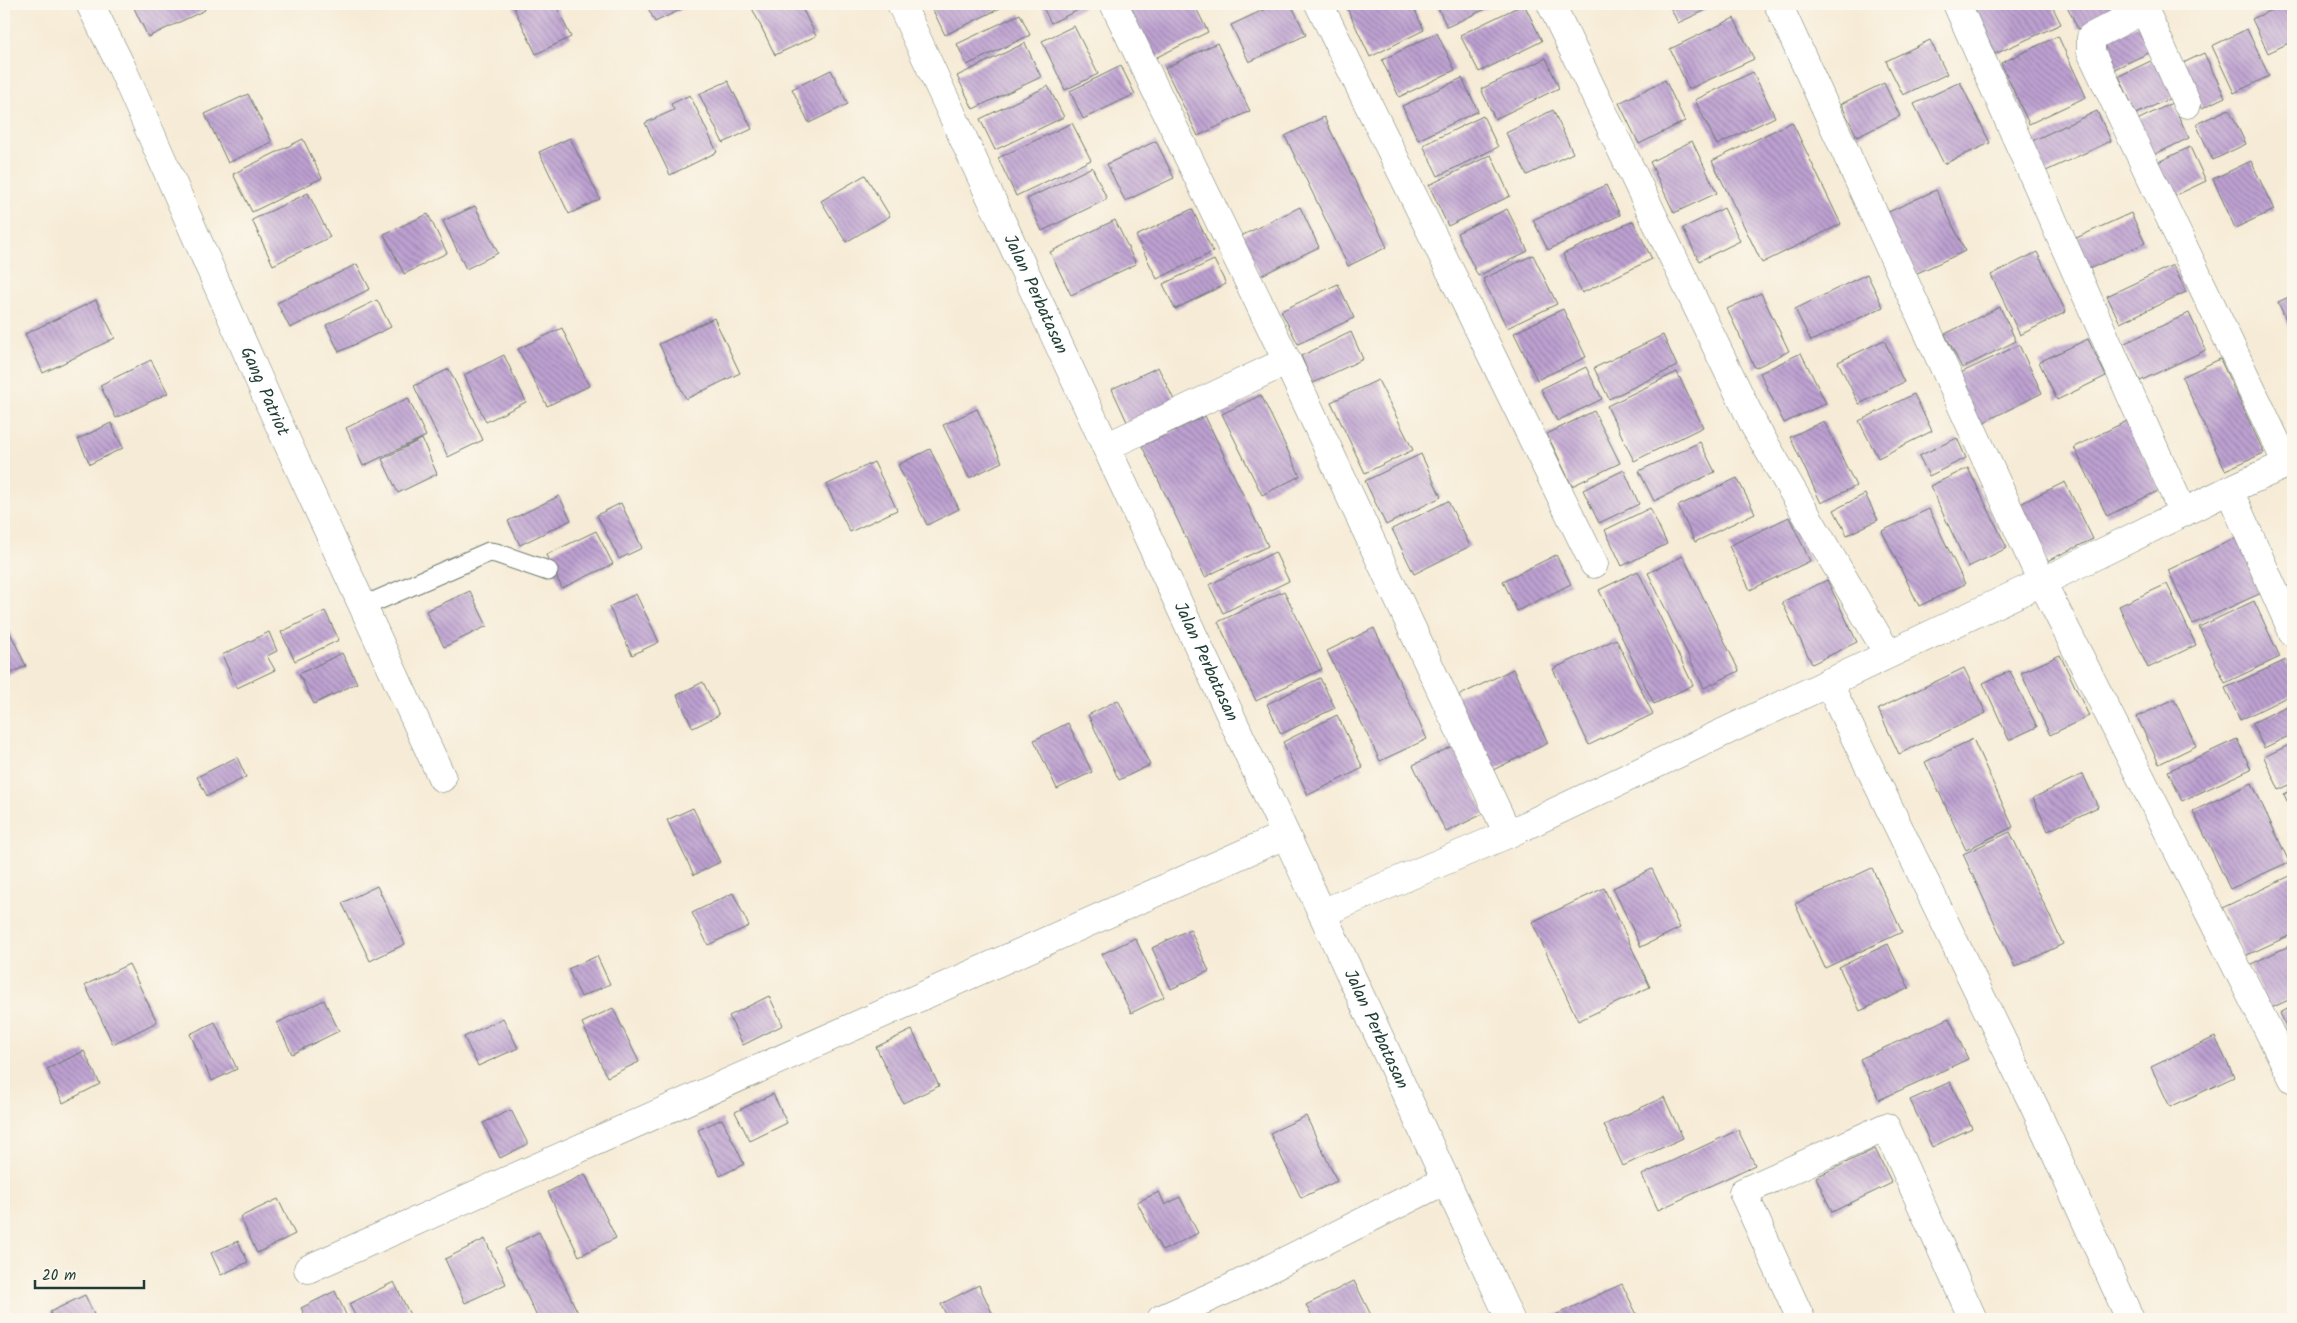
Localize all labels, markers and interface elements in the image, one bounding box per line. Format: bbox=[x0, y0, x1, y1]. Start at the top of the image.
street label: Jalan Perbatasan bbox=[995, 230, 1076, 359]
street label: Gang Patriot bbox=[232, 342, 298, 442]
street label: Jalan Perbatasan bbox=[1165, 597, 1246, 727]
street label: Jalan Perbatasan bbox=[1335, 965, 1416, 1094]
scale bar bbox=[35, 1258, 144, 1290]
text: 20 m bbox=[42, 1264, 76, 1288]

